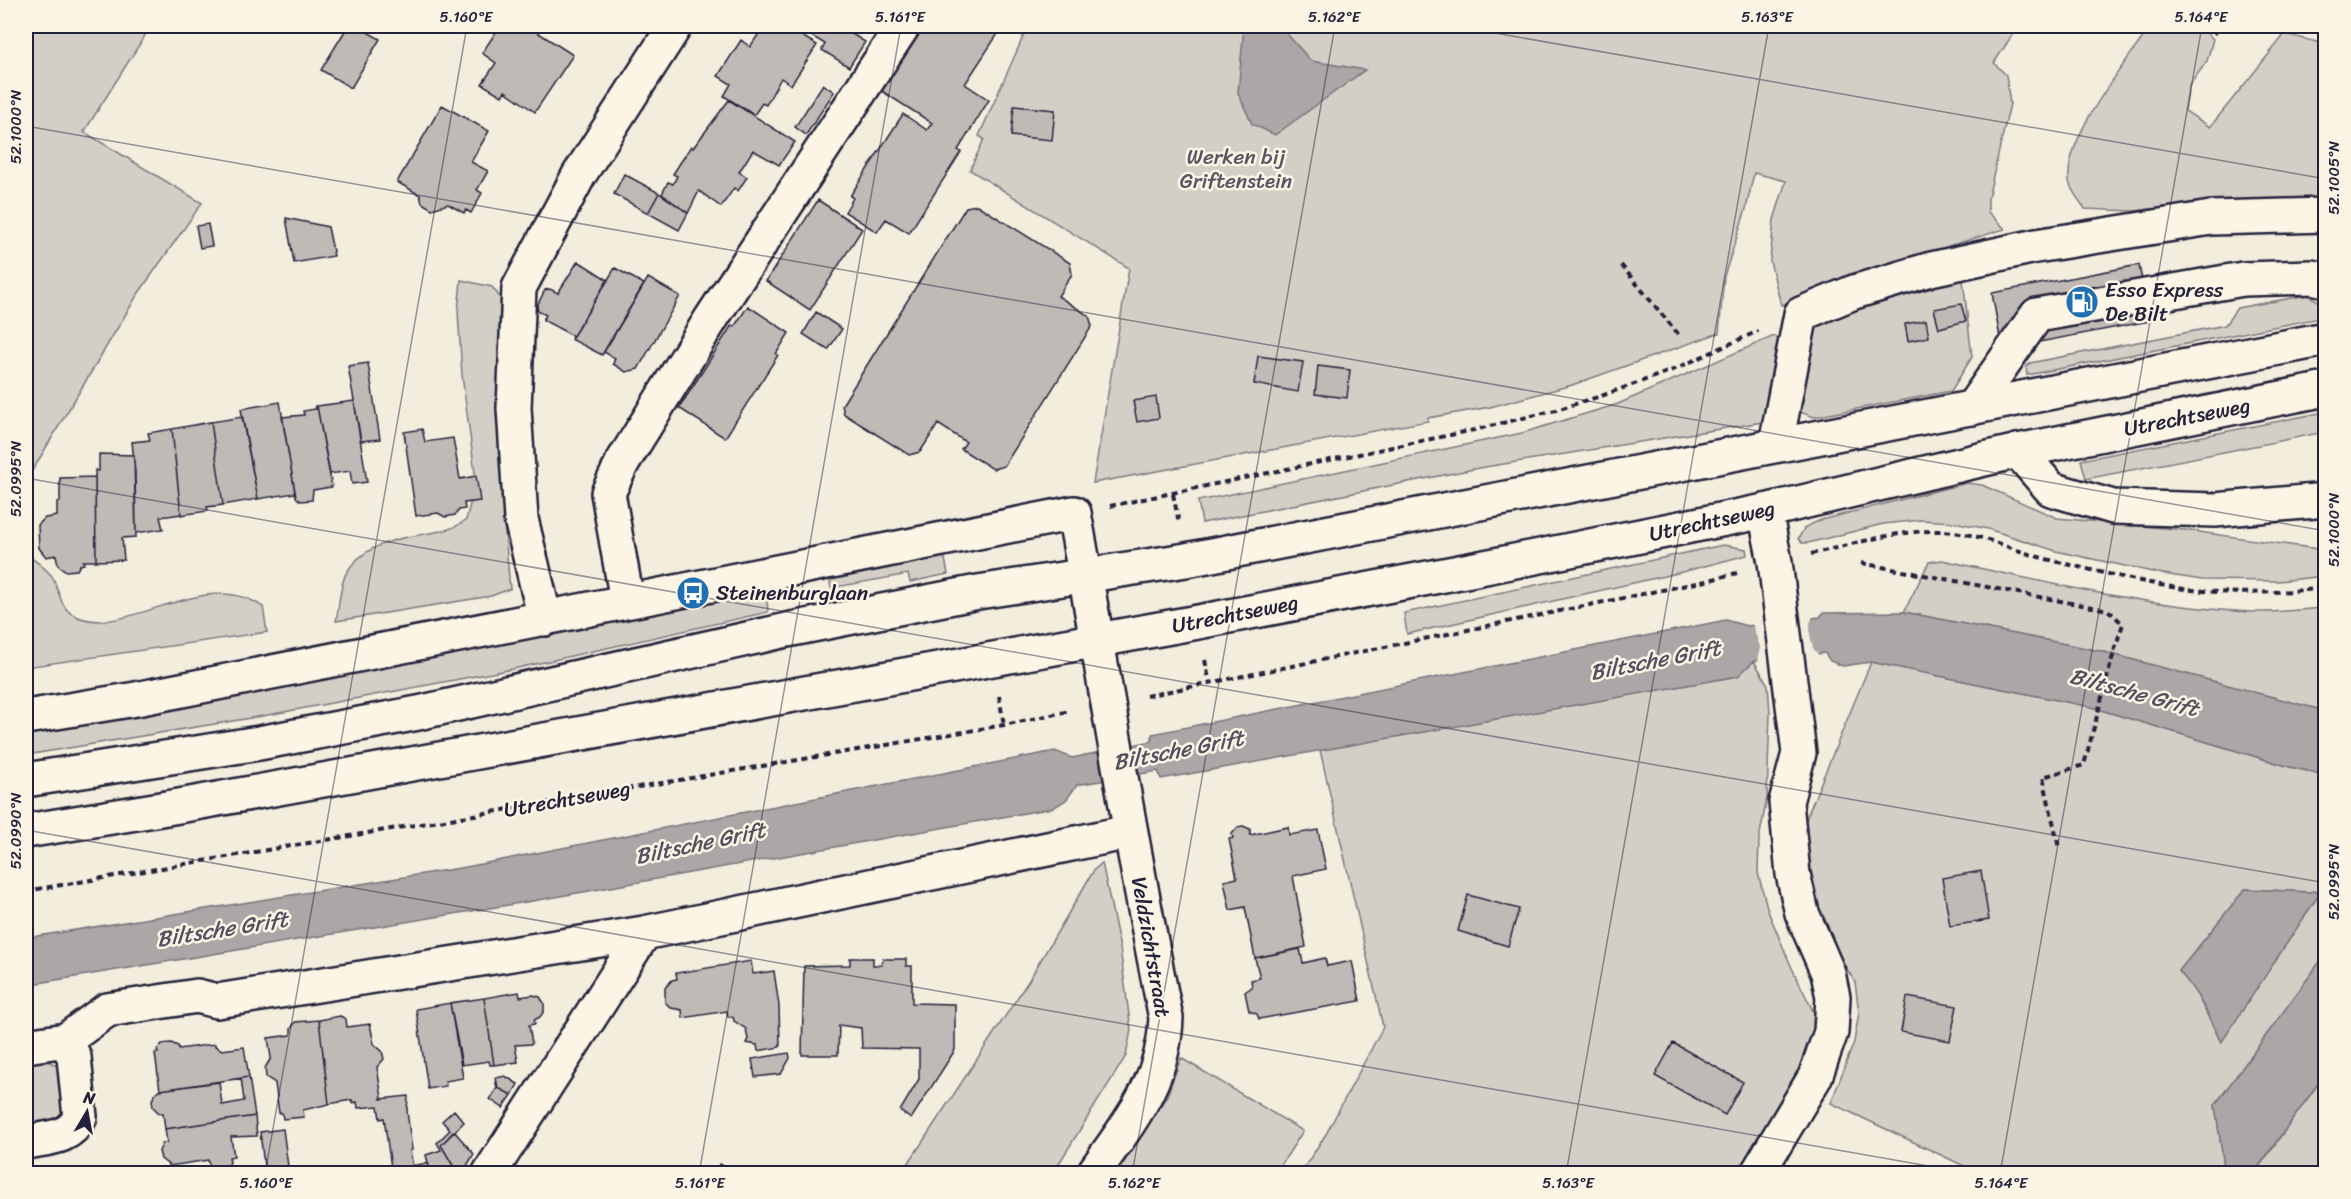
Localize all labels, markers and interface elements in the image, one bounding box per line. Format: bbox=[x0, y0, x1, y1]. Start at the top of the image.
text: 5.160°E bbox=[440, 4, 494, 30]
text: 5.161°E bbox=[875, 4, 927, 30]
text: 5.162°E bbox=[1308, 4, 1362, 30]
text: 5.163°E bbox=[1741, 4, 1794, 30]
text: 5.164°E bbox=[2175, 4, 2229, 30]
text: 52.1000°N bbox=[3, 89, 29, 164]
park label: Werken bij Griftenstein bbox=[1180, 138, 1292, 200]
text: 52.1005°N bbox=[2321, 141, 2347, 215]
place label: Esso Express De Bilt bbox=[2105, 271, 2224, 333]
fuel station icon: Esso Express De Bilt bbox=[2064, 284, 2100, 320]
street label: Utrechtseweg bbox=[2121, 386, 2254, 448]
text: 52.0995°N bbox=[3, 440, 29, 517]
street label: Utrechtseweg bbox=[1646, 489, 1779, 553]
text: 52.1000°N bbox=[2321, 492, 2347, 567]
place label: Steinenburglaan bbox=[716, 574, 868, 612]
bus stop icon: Steinenburglaan bbox=[675, 575, 711, 611]
street label: Utrechtseweg bbox=[1169, 583, 1302, 645]
water label: Biltsche Grift bbox=[1587, 628, 1727, 692]
water label: Biltsche Grift bbox=[2065, 656, 2206, 729]
water label: Biltsche Grift bbox=[1110, 718, 1250, 782]
street label: Utrechtseweg bbox=[501, 769, 634, 829]
text: 52.0990°N bbox=[3, 792, 29, 869]
water label: Biltsche Grift bbox=[632, 810, 772, 876]
text: 52.0995°N bbox=[2321, 843, 2347, 920]
street label: Veldzichtstraat bbox=[1120, 874, 1182, 1020]
water label: Biltsche Grift bbox=[154, 899, 294, 959]
north arrow bbox=[57, 1082, 117, 1142]
text: N bbox=[81, 1082, 98, 1113]
text: 5.160°E bbox=[240, 1170, 294, 1196]
text: 5.161°E bbox=[675, 1170, 727, 1196]
text: 5.162°E bbox=[1108, 1170, 1162, 1196]
text: 5.163°E bbox=[1542, 1170, 1595, 1196]
text: 5.164°E bbox=[1975, 1170, 2029, 1196]

